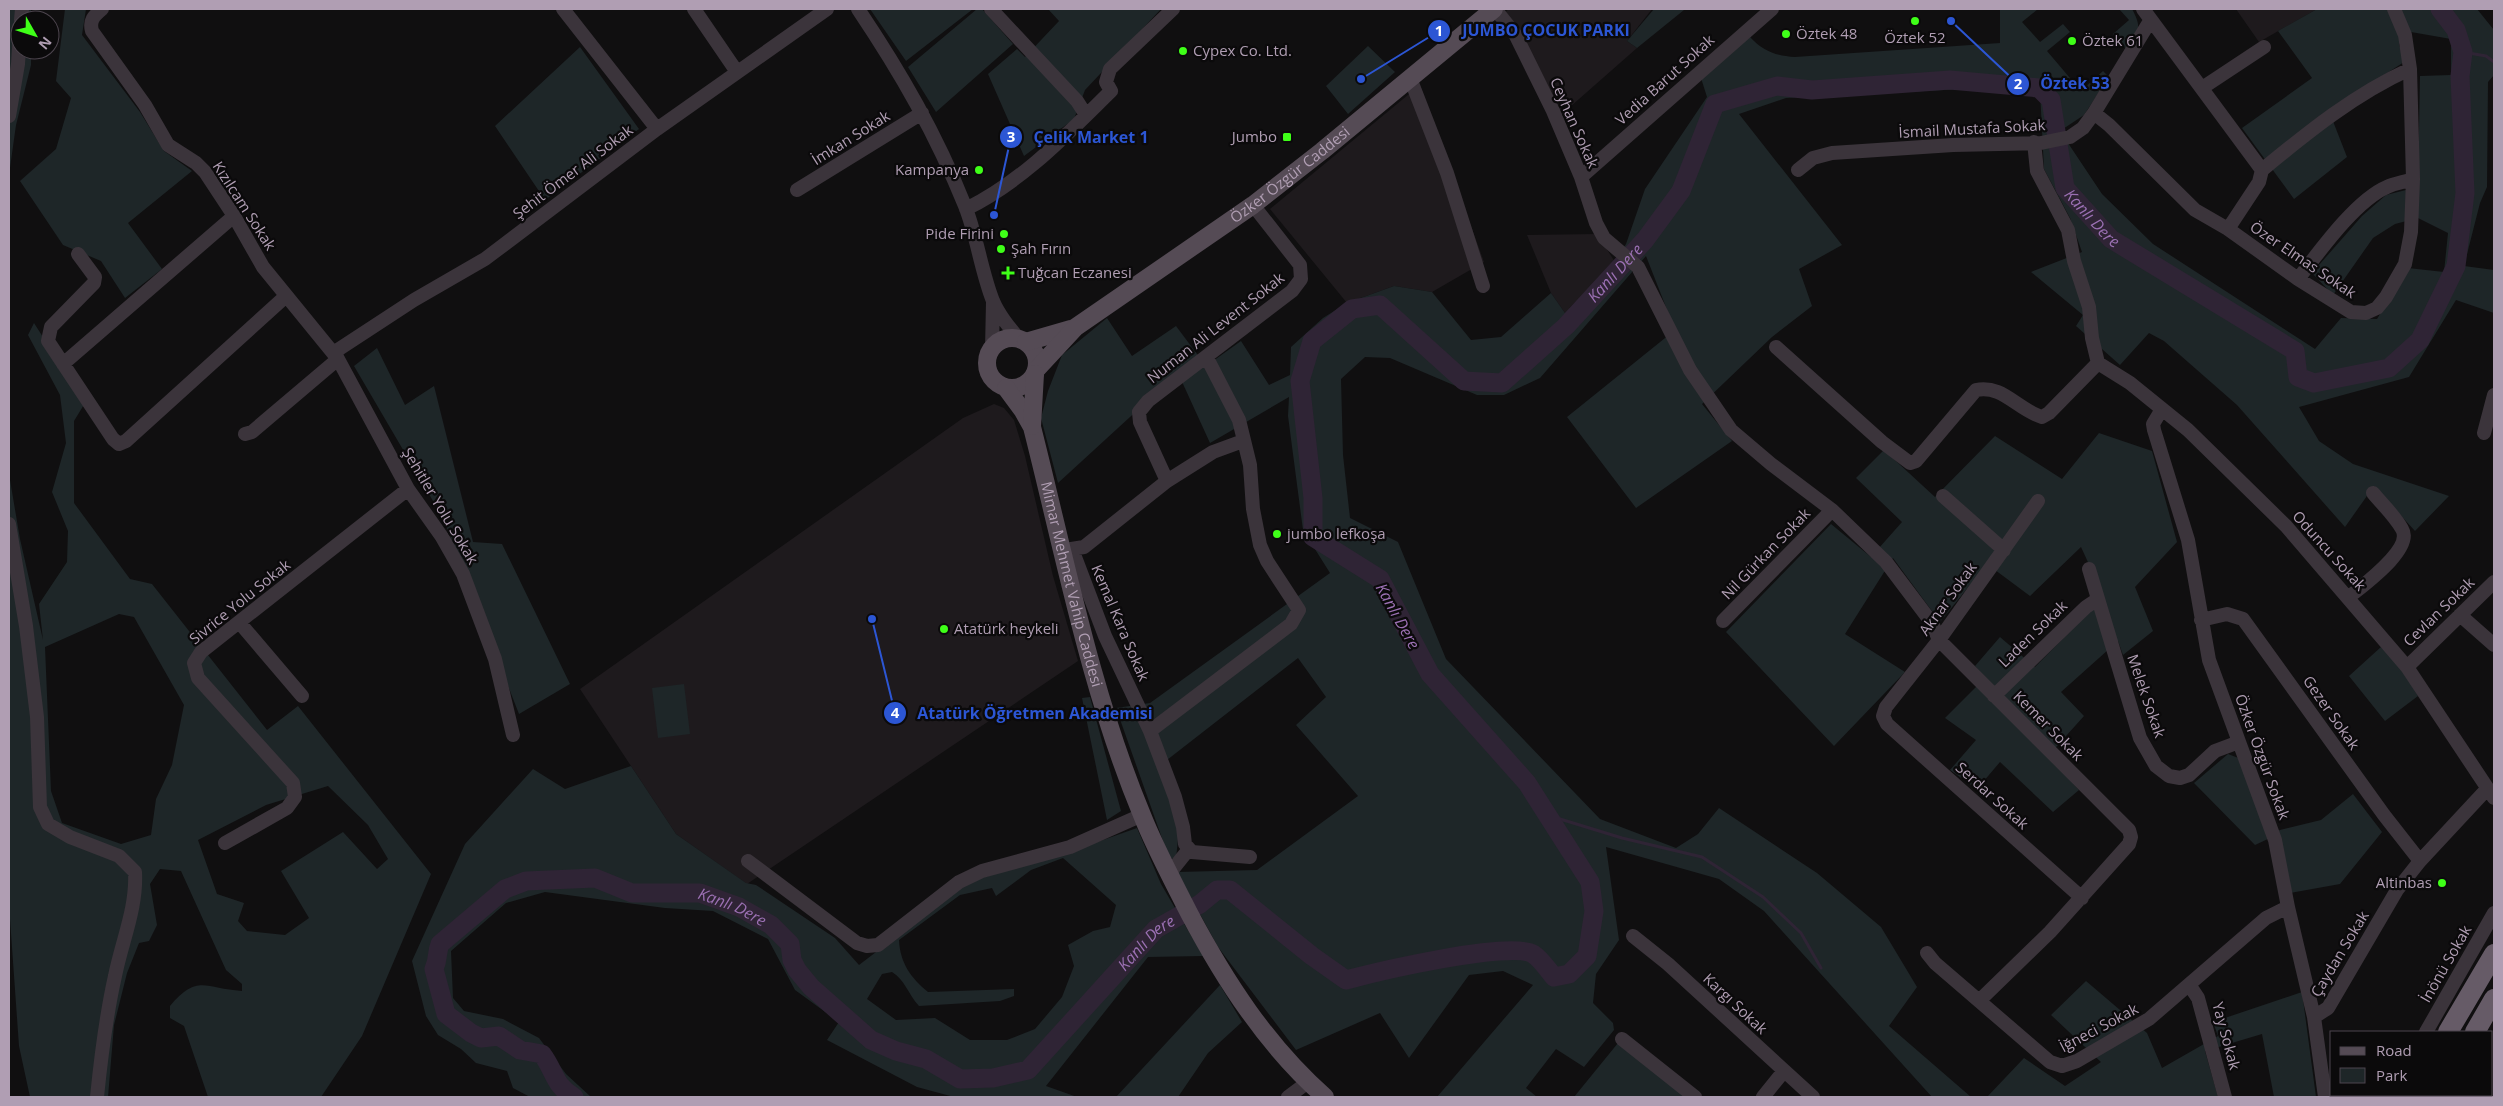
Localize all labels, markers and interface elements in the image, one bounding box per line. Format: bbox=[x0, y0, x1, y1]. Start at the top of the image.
north arrow bbox=[10, 10, 60, 60]
callout: JUMBO ÇOCUK PARKI bbox=[1427, 15, 1639, 46]
marker: Öztek 52 bbox=[1909, 15, 1921, 27]
text: JUMBO ÇOCUK PARKI bbox=[1460, 19, 1630, 41]
text: 1 bbox=[1435, 20, 1443, 40]
place label: Öztek 48 bbox=[1796, 23, 1857, 43]
place label: Öztek 52 bbox=[1884, 27, 1946, 47]
marker: Öztek 48 bbox=[1780, 28, 1792, 40]
street label: Vedia Barut Sokak bbox=[1611, 29, 1718, 129]
place label: Öztek 61 bbox=[2082, 30, 2143, 50]
text: N bbox=[35, 33, 56, 54]
marker: Öztek 61 bbox=[2066, 35, 2078, 47]
place label: Cypex Co. Ltd. bbox=[1193, 40, 1292, 60]
marker: Cypex Co. Ltd. bbox=[1177, 45, 1189, 57]
callout: Öztek 53 bbox=[2005, 68, 2120, 99]
text: Öztek 53 bbox=[2040, 72, 2110, 94]
text: 2 bbox=[2014, 73, 2023, 93]
street label: Ceyhan Sokak bbox=[1546, 74, 1604, 171]
street label: İmkan Sokak bbox=[808, 105, 893, 169]
street label: İsmail Mustafa Sokak bbox=[1898, 114, 2046, 142]
street label: Şehit Ömer Ali Sokak bbox=[508, 119, 636, 223]
callout: Çelik Market 1 bbox=[998, 121, 1158, 152]
street label: Özker Özgür Caddesi bbox=[1226, 121, 1354, 227]
text: 3 bbox=[1007, 126, 1015, 146]
text: Çelik Market 1 bbox=[1033, 126, 1149, 148]
place label: Jumbo bbox=[1230, 126, 1277, 146]
marker: Jumbo bbox=[1281, 131, 1293, 143]
street label: Kızılcam Sokak bbox=[209, 157, 281, 254]
place label: Kampanya bbox=[895, 159, 969, 179]
marker: Kampanya bbox=[973, 164, 985, 176]
water label: Kanlı Dere bbox=[2060, 184, 2124, 253]
street label: Özer Elmas Sokak bbox=[2247, 216, 2361, 302]
place label: Pide Firini bbox=[925, 223, 994, 243]
marker: Pide Firini bbox=[998, 228, 1010, 240]
place label: Şah Fırın bbox=[1011, 238, 1071, 258]
water label: Kanlı Dere bbox=[1582, 239, 1647, 307]
marker: Şah Fırın bbox=[995, 243, 1007, 255]
place label: Tuğcan Eczanesi bbox=[1018, 262, 1132, 282]
marker: Tuğcan Eczanesi bbox=[1002, 267, 1014, 279]
street label: Numan Ali Levent Sokak bbox=[1143, 267, 1288, 387]
street label: Şehitler Yolu Sokak bbox=[398, 443, 484, 568]
street label: Mimar Mehmet Vahip Caddesi bbox=[1037, 479, 1108, 689]
street label: Nil Gürkan Sokak bbox=[1717, 503, 1814, 603]
street label: Oduncu Sokak bbox=[2289, 506, 2371, 595]
place label: jumbo lefkoşa bbox=[1286, 523, 1386, 543]
marker: jumbo lefkoşa bbox=[1271, 528, 1283, 540]
street label: Sivrice Yolu Sokak bbox=[185, 554, 294, 648]
street label: Aknar Sokak bbox=[1914, 558, 1981, 639]
street label: Kemal Kara Sokak bbox=[1087, 561, 1155, 684]
street label: Cevlan Sokak bbox=[2398, 572, 2478, 650]
water label: Kanlı Dere bbox=[1371, 579, 1425, 653]
street label: Laden Sokak bbox=[1994, 595, 2071, 671]
place label: Atatürk heykeli bbox=[954, 618, 1059, 638]
marker: Atatürk heykeli bbox=[938, 623, 950, 635]
street label: Melek Sokak bbox=[2123, 651, 2171, 740]
street label: Gezer Sokak bbox=[2299, 671, 2365, 754]
street label: Kemer Sokak bbox=[2009, 686, 2088, 765]
street label: Özker Özgür Sokak bbox=[2231, 691, 2295, 822]
callout: Atatürk Öğretmen Akademisi bbox=[882, 698, 1163, 729]
text: 4 bbox=[891, 702, 900, 722]
text: Atatürk Öğretmen Akademisi bbox=[917, 702, 1153, 724]
street label: Serdar Sokak bbox=[1952, 757, 2034, 833]
place label: Altinbas bbox=[2376, 872, 2432, 892]
marker: Altinbas bbox=[2436, 877, 2448, 889]
water label: Kanlı Dere bbox=[695, 882, 771, 931]
street label: Çaydan Sokak bbox=[2306, 907, 2373, 1000]
water label: Kanlı Dere bbox=[1113, 910, 1179, 975]
street label: İnönü Sokak bbox=[2415, 921, 2475, 1006]
street label: Kargı Sokak bbox=[1699, 968, 1772, 1038]
street label: İğneci Sokak bbox=[2056, 998, 2141, 1056]
street label: Yay Sokak bbox=[2208, 1000, 2246, 1072]
legend bbox=[2330, 1031, 2493, 1096]
text: Road bbox=[2376, 1040, 2412, 1060]
text: Park bbox=[2376, 1065, 2407, 1085]

